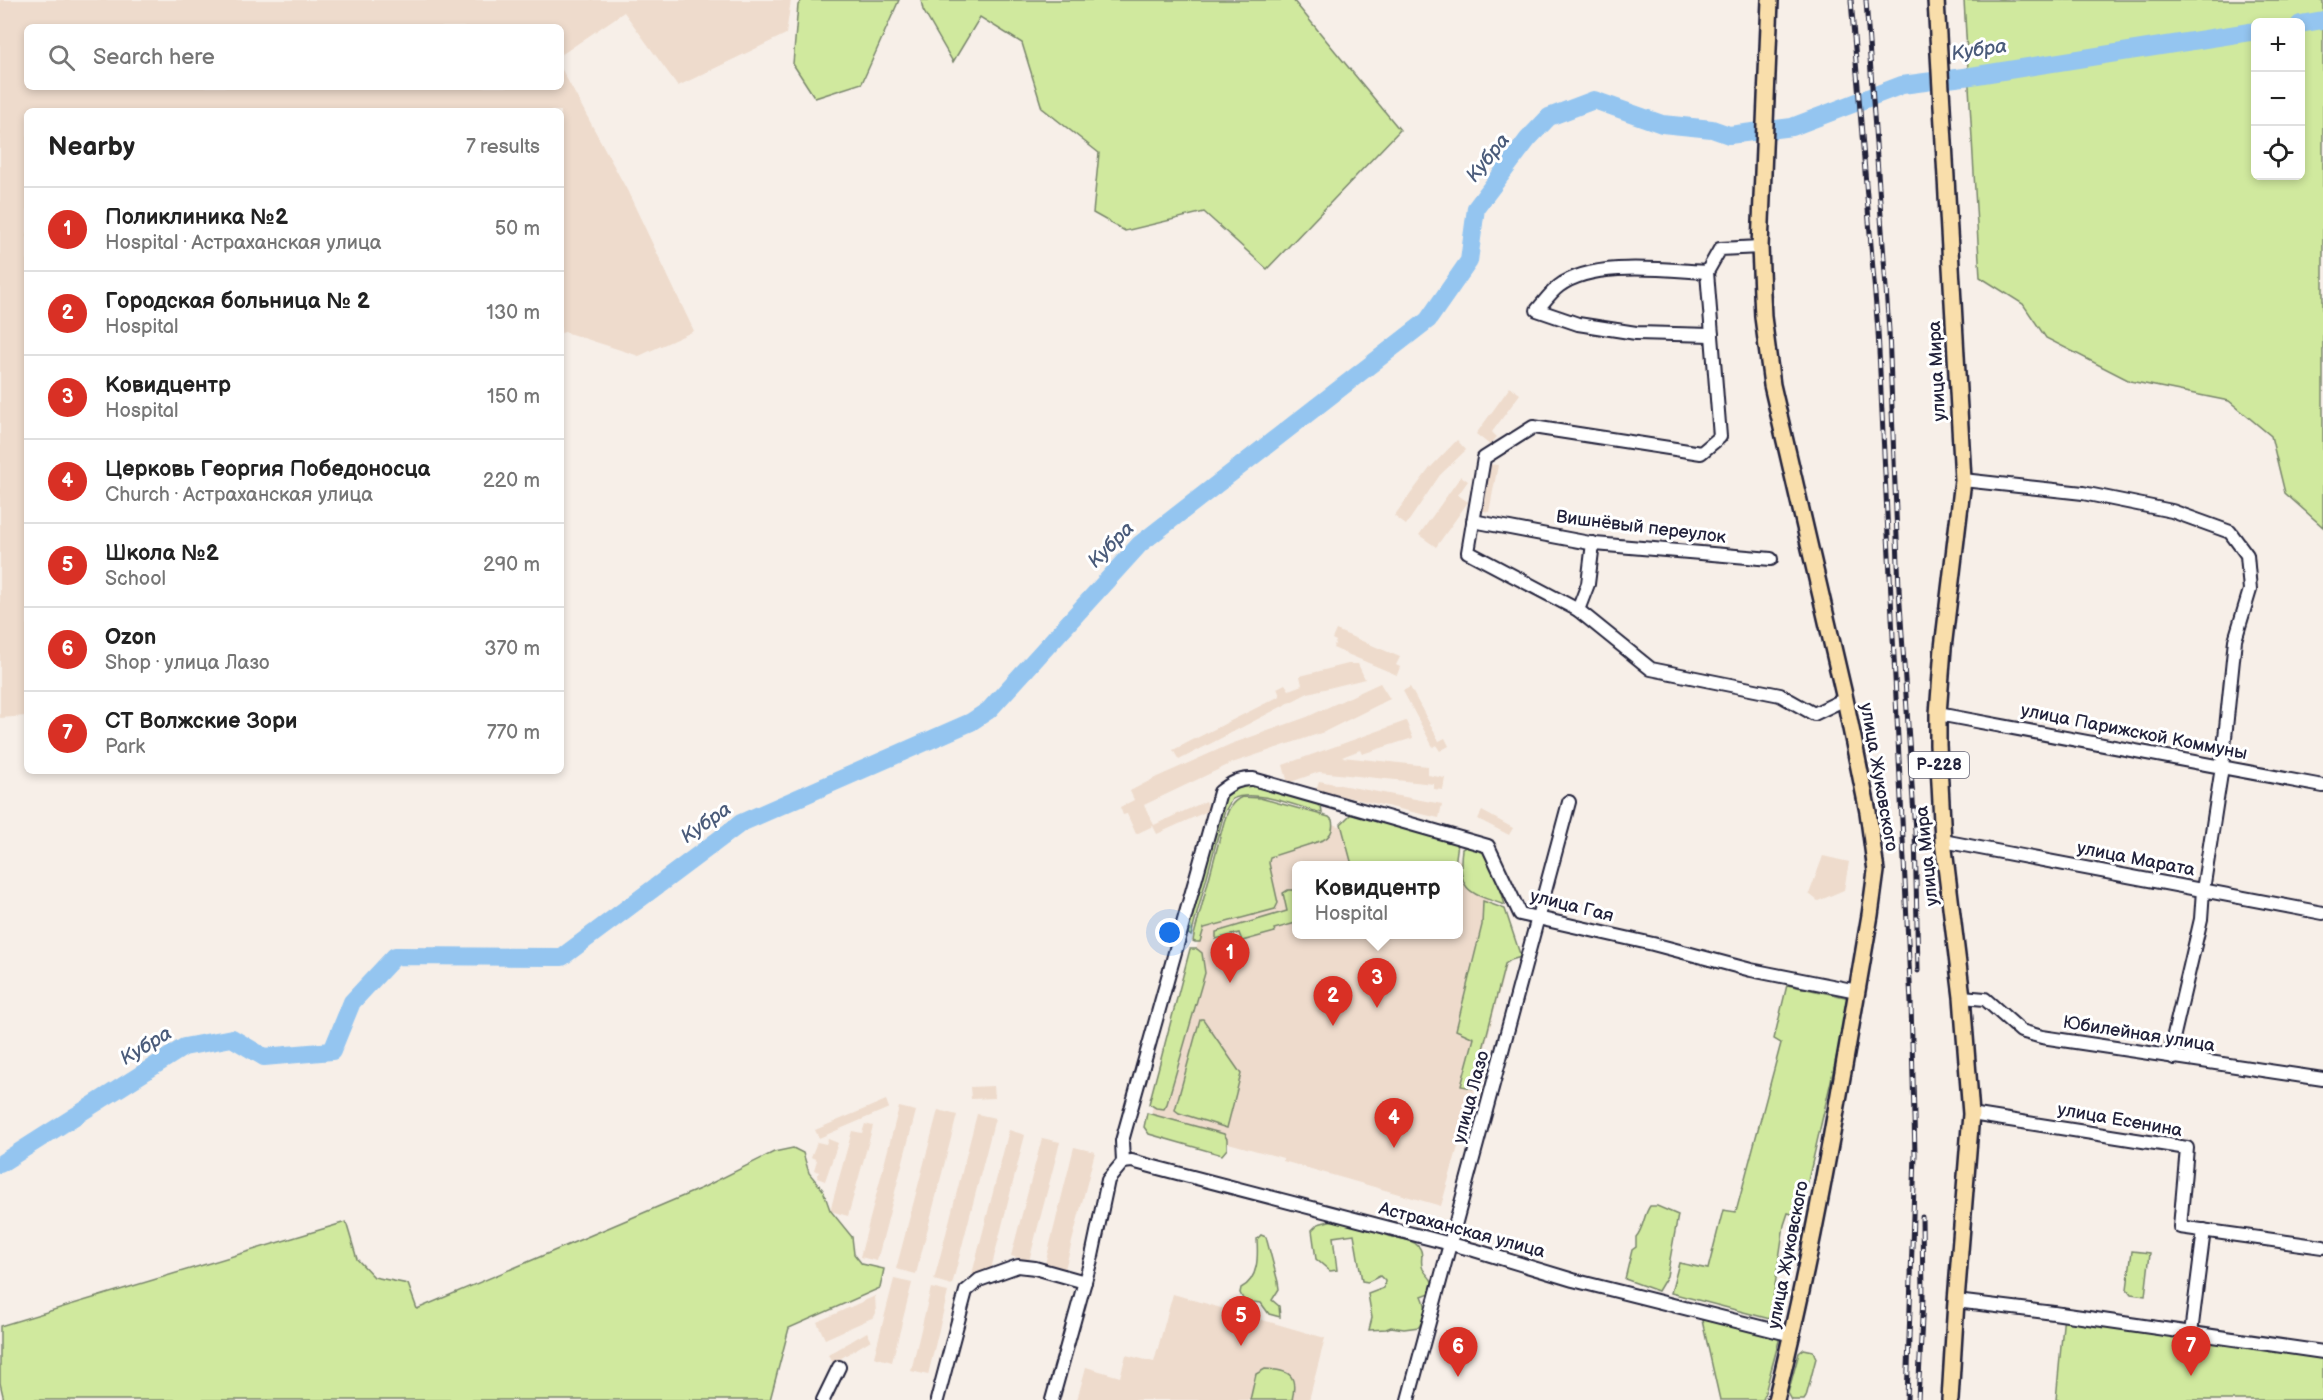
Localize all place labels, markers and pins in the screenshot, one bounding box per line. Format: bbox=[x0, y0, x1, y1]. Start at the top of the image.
pin: 1 bbox=[1210, 934, 1250, 983]
pin: 3 bbox=[1358, 958, 1396, 1008]
pin: 2 bbox=[1314, 976, 1352, 1026]
pin: 4 bbox=[1374, 1098, 1414, 1148]
pin: 5 bbox=[1222, 1296, 1260, 1346]
pin: 7 bbox=[2172, 1326, 2210, 1376]
pin: 6 bbox=[1438, 1328, 1478, 1377]

